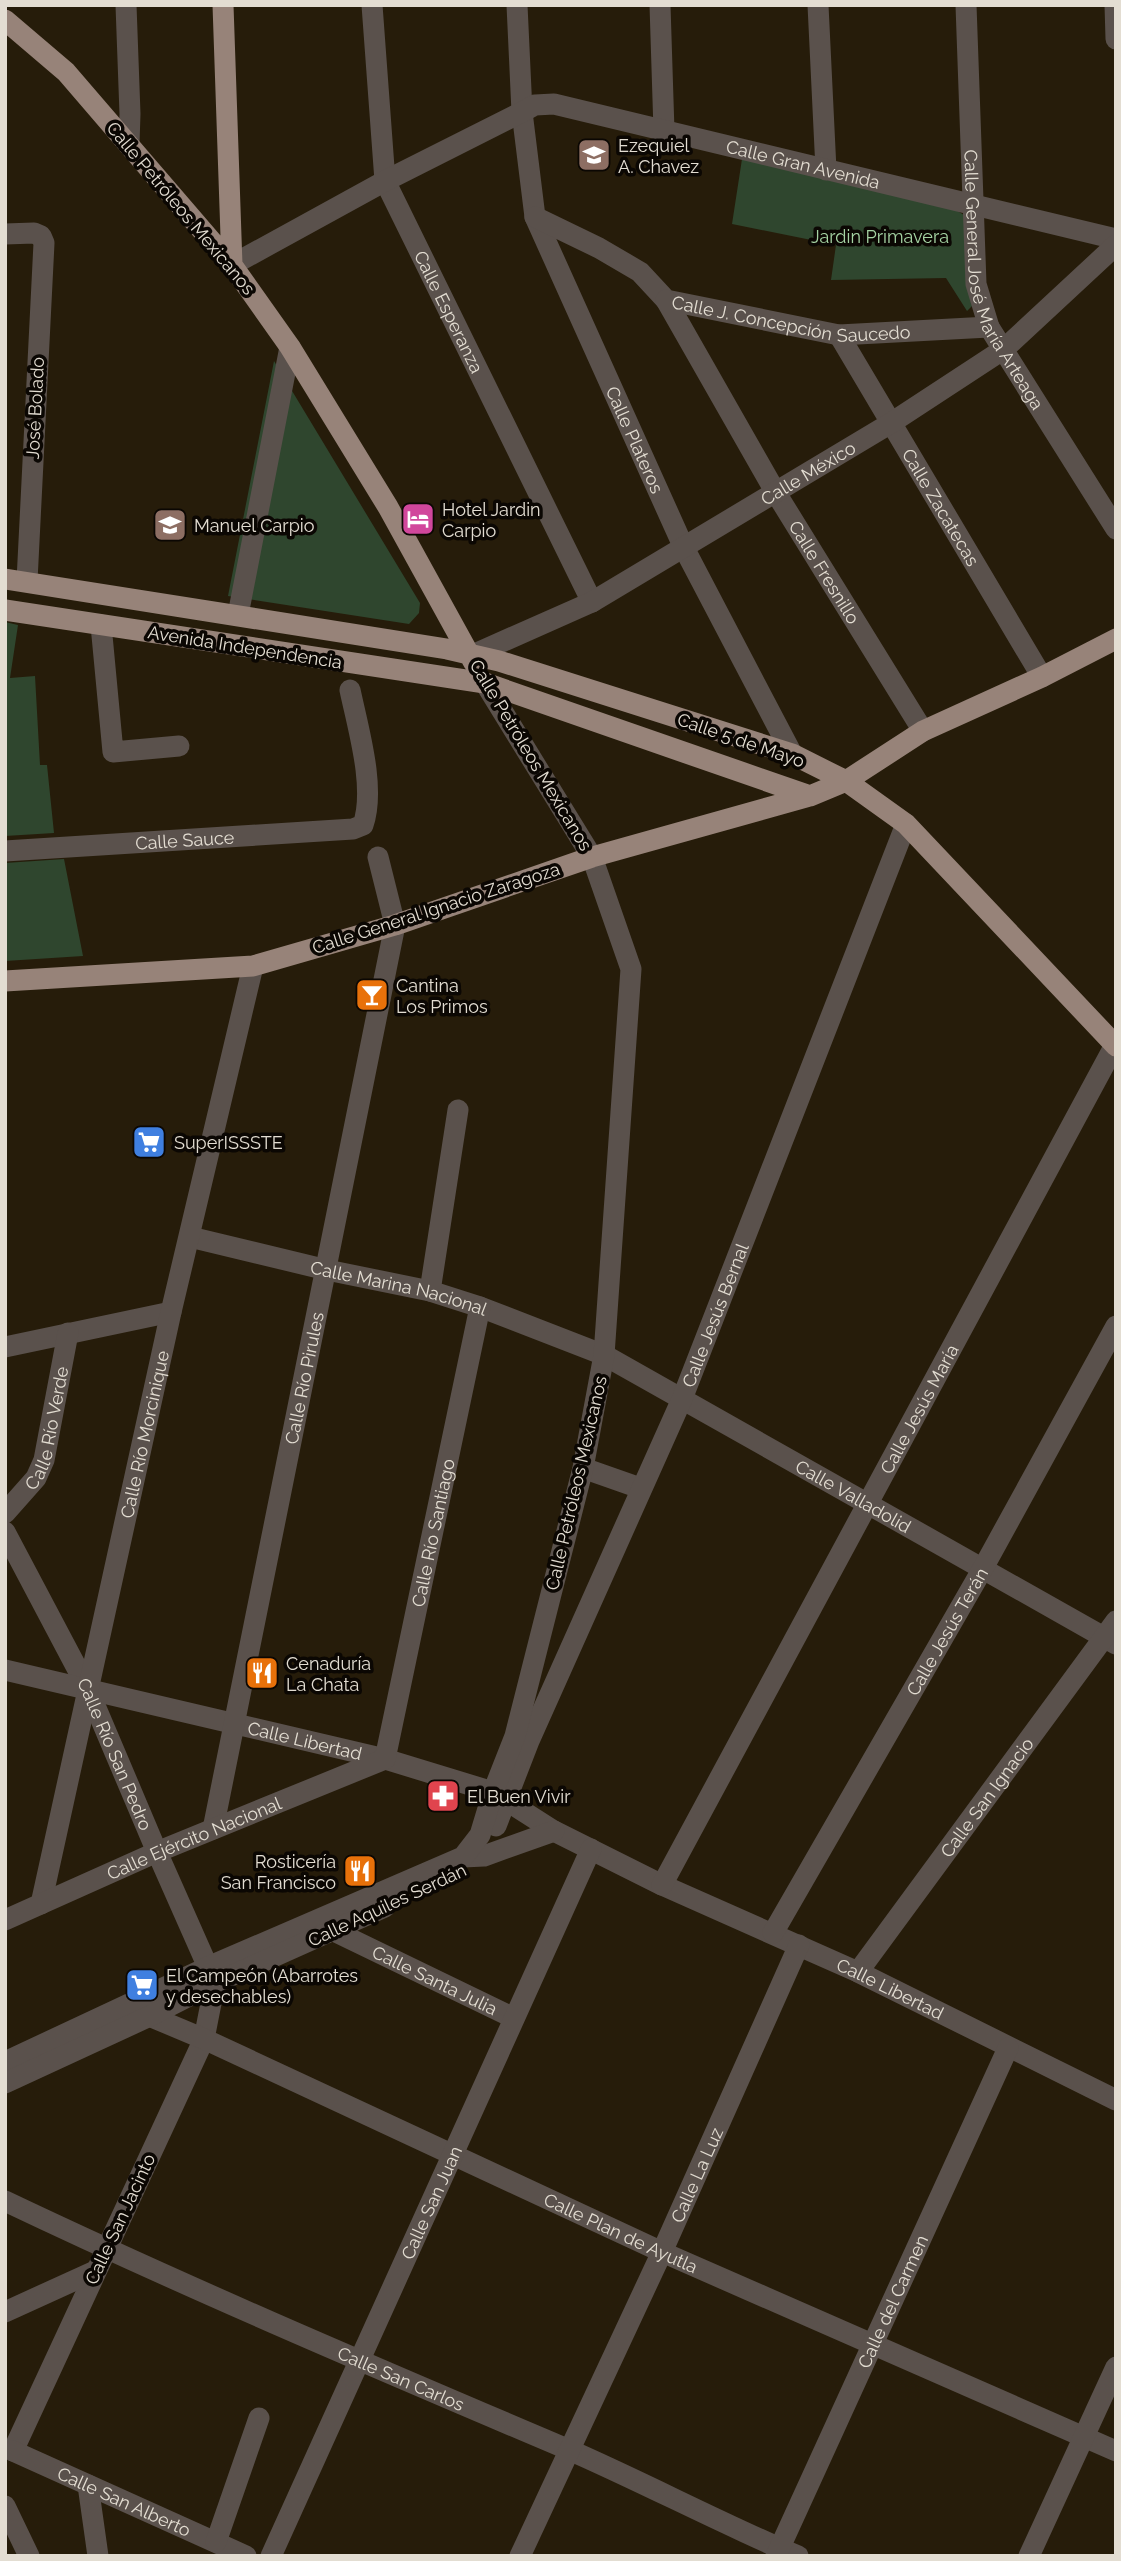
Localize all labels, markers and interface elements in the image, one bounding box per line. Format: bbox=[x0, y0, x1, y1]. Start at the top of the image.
street label: Calle Petróleos Mexicanos bbox=[102, 117, 260, 299]
place label: Ezequiel A. Chavez bbox=[618, 135, 699, 177]
street label: Calle Gran Avenida bbox=[724, 135, 882, 192]
school or university icon: Ezequiel A. Chavez bbox=[575, 136, 613, 174]
street label: Calle General José María Arteaga bbox=[961, 149, 1049, 413]
park label: Jardin Primavera bbox=[811, 226, 949, 247]
street label: Calle Esperanza bbox=[410, 247, 488, 376]
street label: Calle J. Concepción Saucedo bbox=[670, 291, 911, 346]
street label: José Bolado bbox=[22, 356, 48, 460]
street label: Calle Plateros bbox=[602, 383, 668, 497]
street label: Calle México bbox=[757, 436, 859, 509]
street label: Calle Zacatecas bbox=[898, 445, 984, 570]
place label: Hotel Jardin Carpio bbox=[442, 499, 541, 541]
hotel icon: Hotel Jardin Carpio bbox=[399, 500, 437, 538]
school or university icon: Manuel Carpio bbox=[151, 506, 189, 544]
place label: Manuel Carpio bbox=[194, 515, 315, 536]
street label: Calle Fresnillo bbox=[785, 517, 865, 628]
street label: Avenida Independencia bbox=[146, 621, 344, 673]
street label: Calle Petróleos Mexicanos bbox=[466, 656, 597, 855]
street label: Calle 5 de Mayo bbox=[675, 708, 808, 772]
street label: Calle Sauce bbox=[135, 826, 235, 853]
street label: Calle General Ignacio Zaragoza bbox=[310, 858, 562, 958]
place label: Cantina Los Primos bbox=[396, 975, 488, 1017]
bar icon: Cantina Los Primos bbox=[353, 976, 391, 1014]
supermarket icon: SuperISSSTE bbox=[130, 1123, 168, 1161]
place label: SuperISSSTE bbox=[174, 1132, 283, 1153]
street label: Calle Jesús Bernal bbox=[677, 1240, 752, 1390]
street label: Calle Marina Nacional bbox=[308, 1256, 490, 1319]
street label: Calle Río Pirules bbox=[280, 1310, 327, 1446]
street label: Calle Jesús María bbox=[875, 1340, 962, 1477]
street label: Calle Río Morcinique bbox=[116, 1348, 173, 1520]
street label: Calle Río Verde bbox=[20, 1364, 72, 1494]
street label: Calle Petróleos Mexicanos bbox=[541, 1374, 611, 1592]
street label: Calle Valladolid bbox=[792, 1455, 915, 1537]
street label: Calle Río Santiago bbox=[407, 1456, 458, 1609]
street label: Calle Jesús Terán bbox=[902, 1564, 992, 1699]
place label: Cenaduría La Chata bbox=[286, 1653, 371, 1695]
restaurant icon: Cenaduría La Chata bbox=[243, 1654, 281, 1692]
street label: Calle Río San Pedro bbox=[73, 1674, 157, 1833]
street label: Calle Libertad bbox=[246, 1717, 364, 1764]
street label: Calle San Ignacio bbox=[936, 1733, 1038, 1861]
pharmacy icon: El Buen Vivir bbox=[424, 1777, 462, 1815]
place label: El Buen Vivir bbox=[467, 1786, 571, 1807]
street label: Calle Ejército Nacional bbox=[103, 1792, 284, 1884]
place label: Rosticería San Francisco bbox=[221, 1851, 336, 1893]
restaurant icon: Rosticería San Francisco bbox=[341, 1852, 379, 1890]
street label: Calle Aquiles Serdán bbox=[305, 1859, 469, 1951]
street label: Calle Santa Julia bbox=[369, 1941, 501, 2019]
street label: Calle Libertad bbox=[834, 1953, 947, 2023]
place label: El Campeón (Abarrotes y desechables) bbox=[166, 1965, 358, 2007]
supermarket icon: El Campeón (Abarrotes y desechables) bbox=[123, 1966, 161, 2004]
street label: Calle La Luz bbox=[666, 2124, 727, 2226]
street label: Calle San Juan bbox=[396, 2143, 466, 2262]
street label: Calle San Jacinto bbox=[81, 2150, 160, 2288]
street label: Calle Plan de Ayutla bbox=[541, 2188, 701, 2277]
street label: Calle del Carmen bbox=[853, 2231, 932, 2371]
street label: Calle San Carlos bbox=[335, 2342, 468, 2415]
street label: Calle San Alberto bbox=[54, 2462, 195, 2540]

